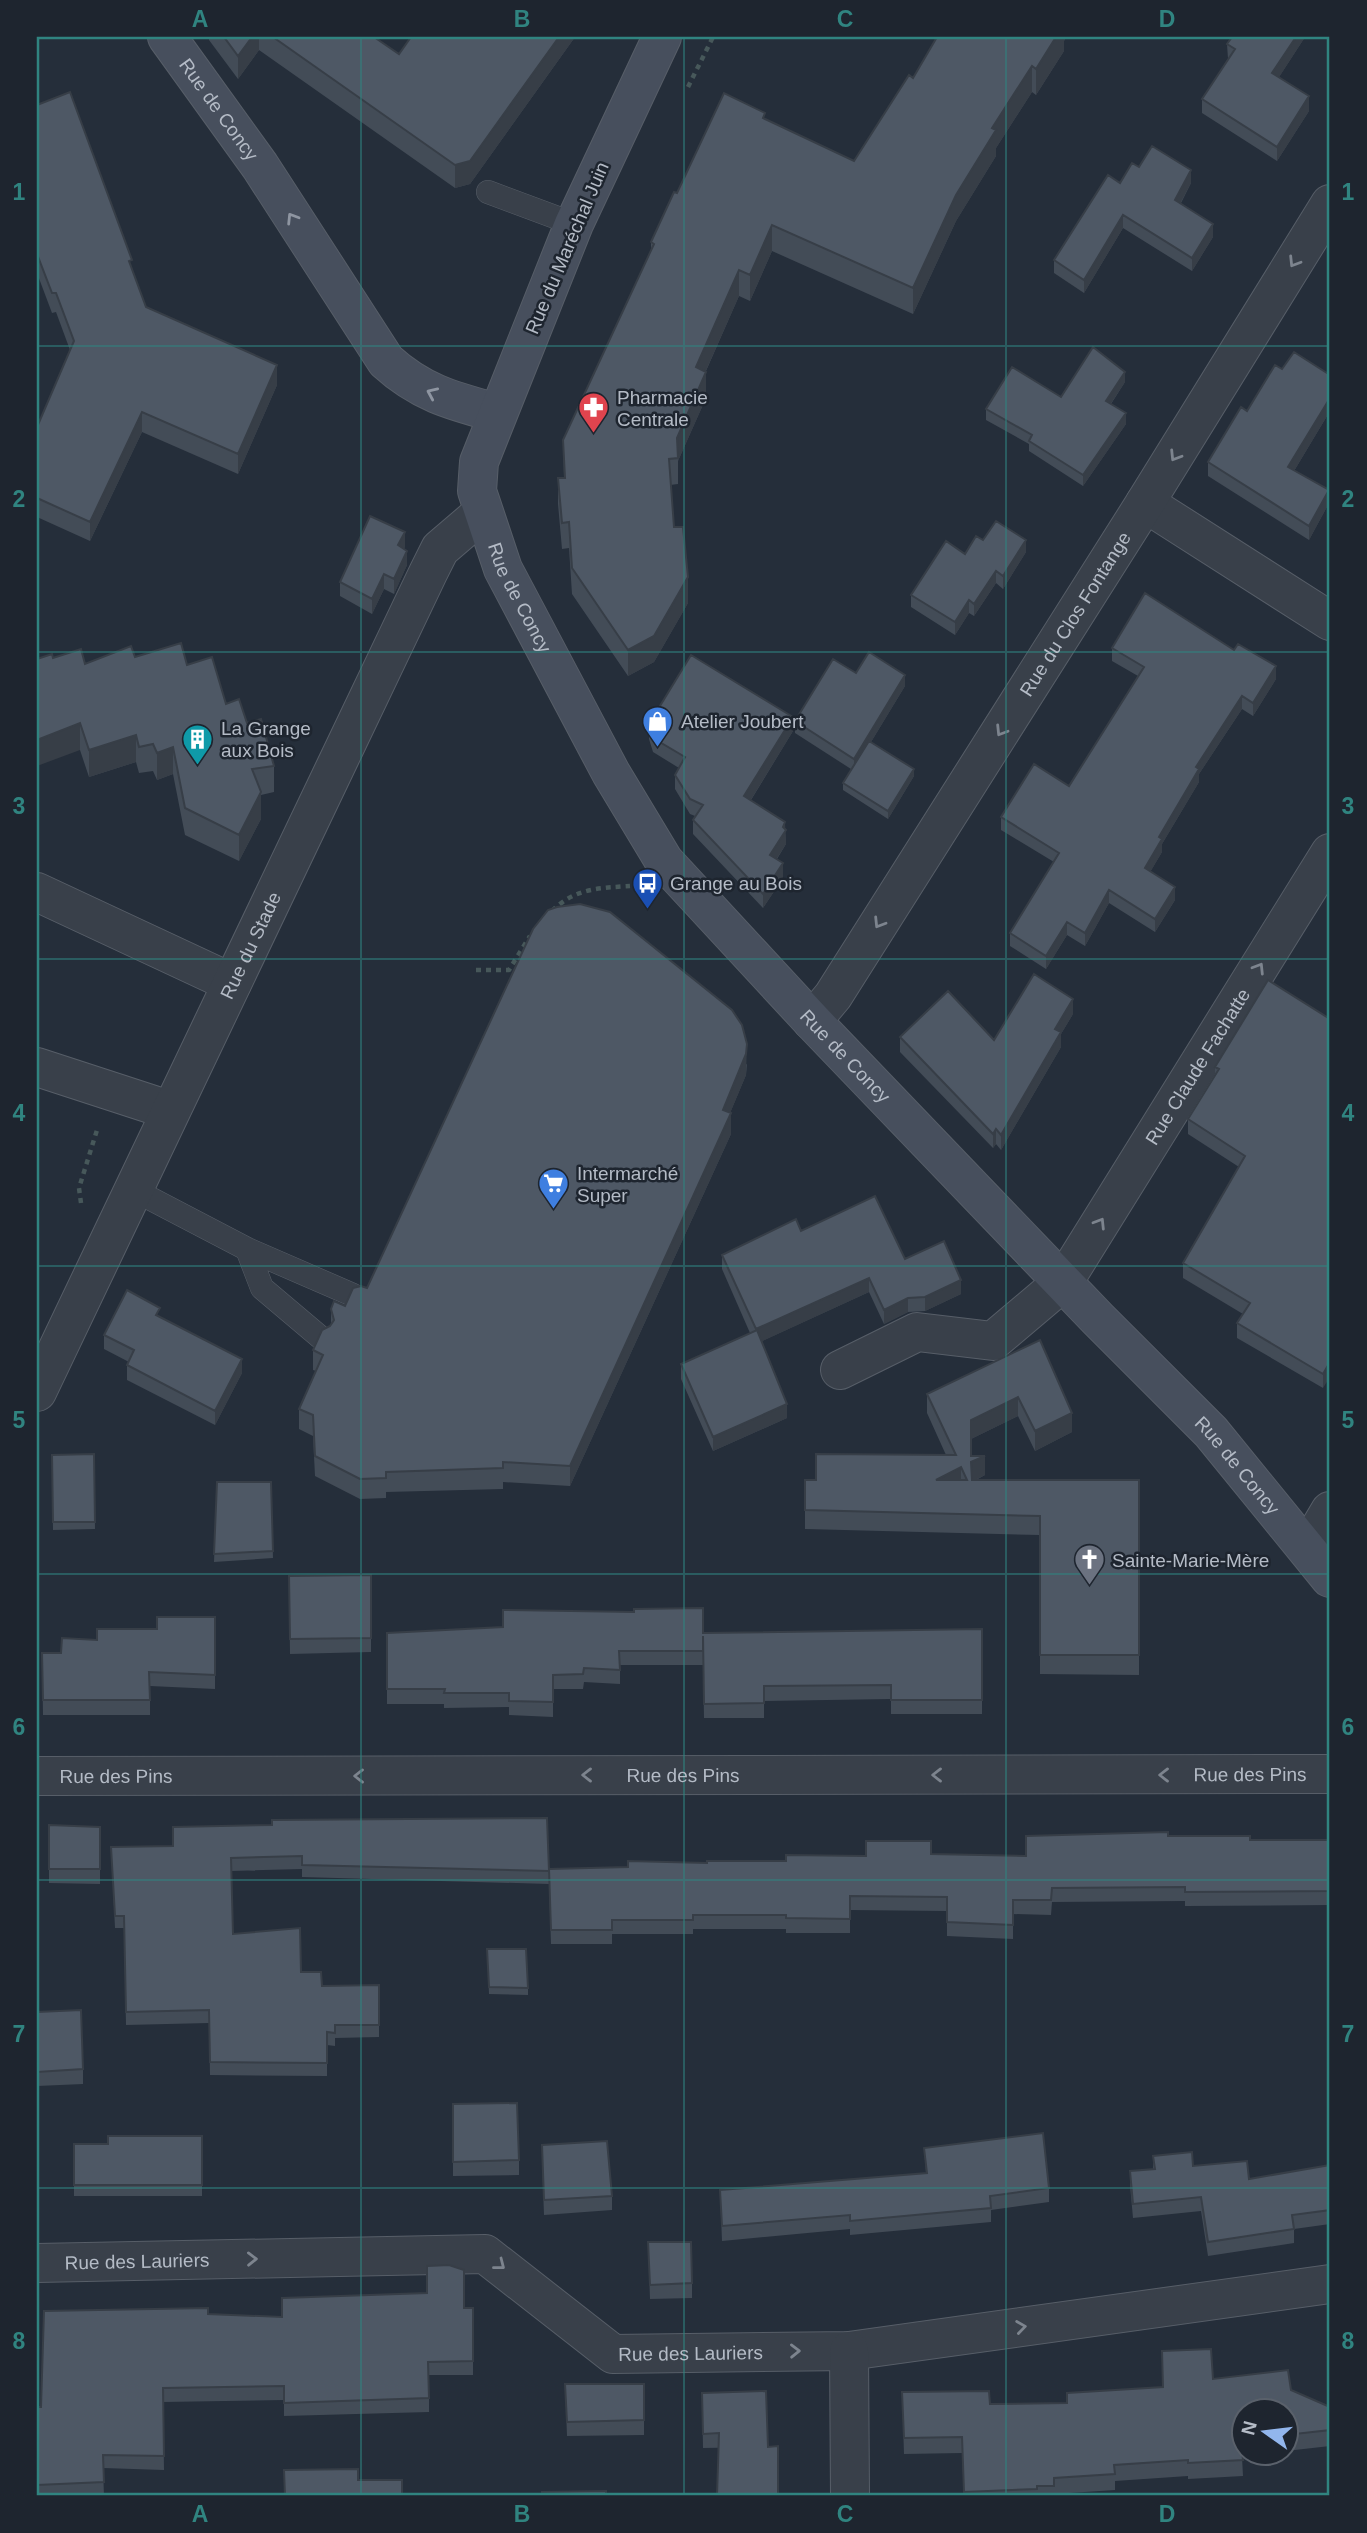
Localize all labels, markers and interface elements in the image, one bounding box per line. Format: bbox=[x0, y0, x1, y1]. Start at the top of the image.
text: A bbox=[192, 6, 208, 32]
text: B bbox=[514, 6, 530, 32]
text: C bbox=[837, 6, 853, 32]
text: D bbox=[1159, 6, 1175, 32]
street label: Rue de Concy bbox=[175, 54, 263, 165]
street label: Rue du Maréchal Juin bbox=[521, 159, 613, 337]
text: 1 bbox=[13, 179, 26, 205]
text: 1 bbox=[1342, 179, 1355, 205]
one-way arrow bbox=[288, 213, 301, 226]
one-way arrow bbox=[1290, 254, 1303, 267]
one-way arrow bbox=[427, 387, 439, 401]
place label: Pharmacie Centrale bbox=[617, 387, 708, 430]
pharmacy icon: Pharmacie Centrale bbox=[577, 391, 611, 435]
one-way arrow bbox=[1170, 448, 1183, 461]
text: 2 bbox=[13, 486, 25, 512]
text: 2 bbox=[1342, 486, 1354, 512]
street label: Rue du Clos Fontange bbox=[1015, 528, 1135, 700]
street label: Rue de Concy bbox=[484, 540, 556, 657]
shop icon: Atelier Joubert bbox=[641, 704, 675, 748]
place label: Atelier Joubert bbox=[681, 711, 804, 732]
place label: La Grange aux Bois bbox=[221, 718, 311, 761]
building icon: La Grange aux Bois bbox=[181, 722, 215, 766]
one-way arrow bbox=[996, 723, 1009, 736]
text: 3 bbox=[13, 793, 25, 819]
text: 3 bbox=[1342, 793, 1354, 819]
bus stop icon: Grange au Bois bbox=[630, 866, 664, 910]
place label: Grange au Bois bbox=[670, 873, 802, 894]
street label: Rue du Stade bbox=[216, 888, 285, 1002]
one-way arrow bbox=[874, 915, 887, 928]
one-way arrow bbox=[1250, 962, 1263, 975]
street label: Rue Claude Fachatte bbox=[1141, 985, 1254, 1148]
street label: Rue de Concy bbox=[796, 1005, 895, 1107]
text: 4 bbox=[13, 1100, 26, 1126]
text: 4 bbox=[1342, 1100, 1355, 1126]
place label: Intermarché Super bbox=[577, 1163, 678, 1206]
supermarket icon: Intermarché Super bbox=[537, 1167, 571, 1211]
one-way arrow bbox=[1091, 1218, 1104, 1231]
text: 5 bbox=[13, 1407, 26, 1433]
text: 5 bbox=[1342, 1407, 1355, 1433]
street label: Rue de Concy bbox=[1191, 1412, 1284, 1519]
church icon: Sainte-Marie-Mère bbox=[1072, 1543, 1106, 1587]
place label: Sainte-Marie-Mère bbox=[1112, 1550, 1269, 1571]
text: 6 bbox=[13, 1714, 25, 1740]
text: 6 bbox=[1342, 1714, 1354, 1740]
street label: Rue des Pins bbox=[626, 1764, 740, 1786]
street label: Rue des Pins bbox=[1193, 1764, 1307, 1785]
street label: Rue des Pins bbox=[59, 1765, 173, 1786]
one-way arrow bbox=[581, 1767, 591, 1783]
one-way arrow bbox=[931, 1767, 941, 1783]
one-way arrow bbox=[1158, 1767, 1169, 1783]
one-way arrow bbox=[353, 1768, 364, 1784]
text: 7 bbox=[13, 2021, 25, 2047]
text: 7 bbox=[1342, 2021, 1354, 2047]
street label: Rue des Lauriers bbox=[64, 2249, 210, 2273]
one-way arrow bbox=[247, 2251, 258, 2266]
one-way arrow bbox=[492, 2257, 505, 2270]
one-way arrow bbox=[1015, 2319, 1026, 2334]
text: 8 bbox=[13, 2328, 26, 2354]
text: 8 bbox=[1342, 2328, 1355, 2354]
street label: Rue des Lauriers bbox=[618, 2342, 763, 2364]
one-way arrow bbox=[789, 2344, 800, 2359]
north arrow bbox=[1230, 2396, 1300, 2466]
text: N bbox=[1237, 2419, 1261, 2437]
text: A bbox=[192, 2501, 208, 2527]
text: B bbox=[514, 2501, 530, 2527]
text: C bbox=[837, 2501, 853, 2527]
text: D bbox=[1159, 2501, 1175, 2527]

